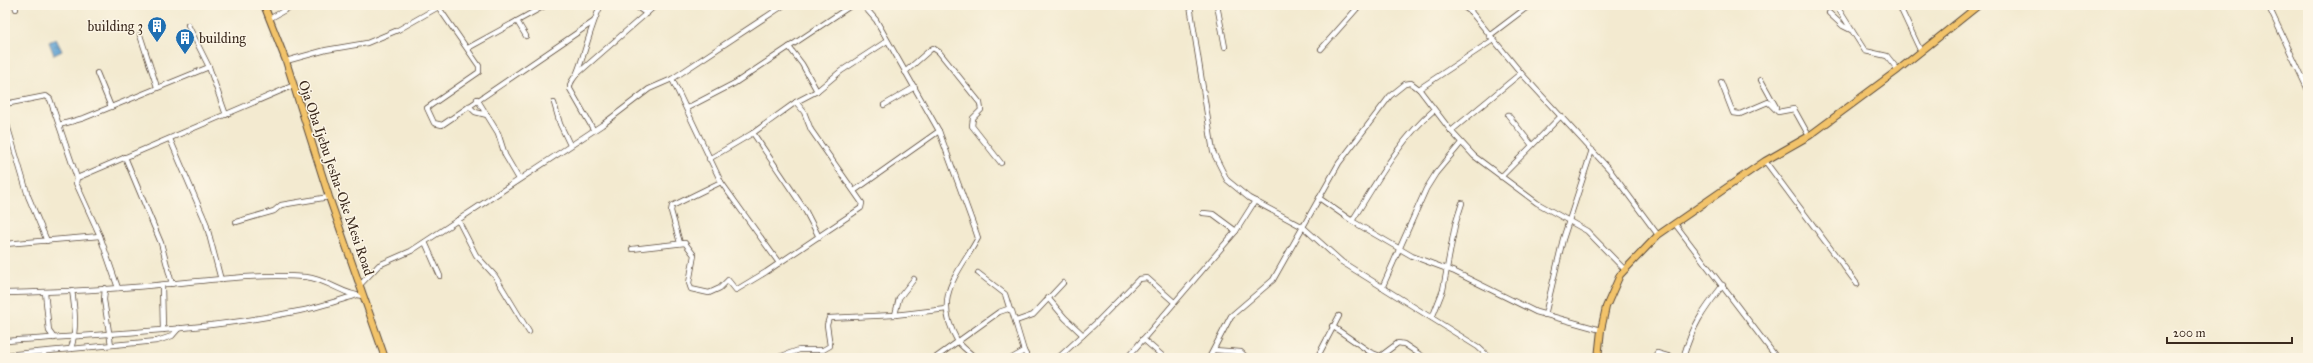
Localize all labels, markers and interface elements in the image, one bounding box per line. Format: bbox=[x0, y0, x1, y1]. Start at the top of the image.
building icon: building 3 bbox=[146, 15, 168, 43]
place label: building 3 bbox=[88, 18, 143, 35]
building icon: building bbox=[174, 27, 196, 55]
place label: building bbox=[199, 30, 246, 47]
street label: Oja Oba Ijebu Jesha-Oke Mesi Road bbox=[294, 78, 377, 278]
scale bar bbox=[2167, 319, 2292, 345]
text: 200 m bbox=[2173, 326, 2206, 340]

